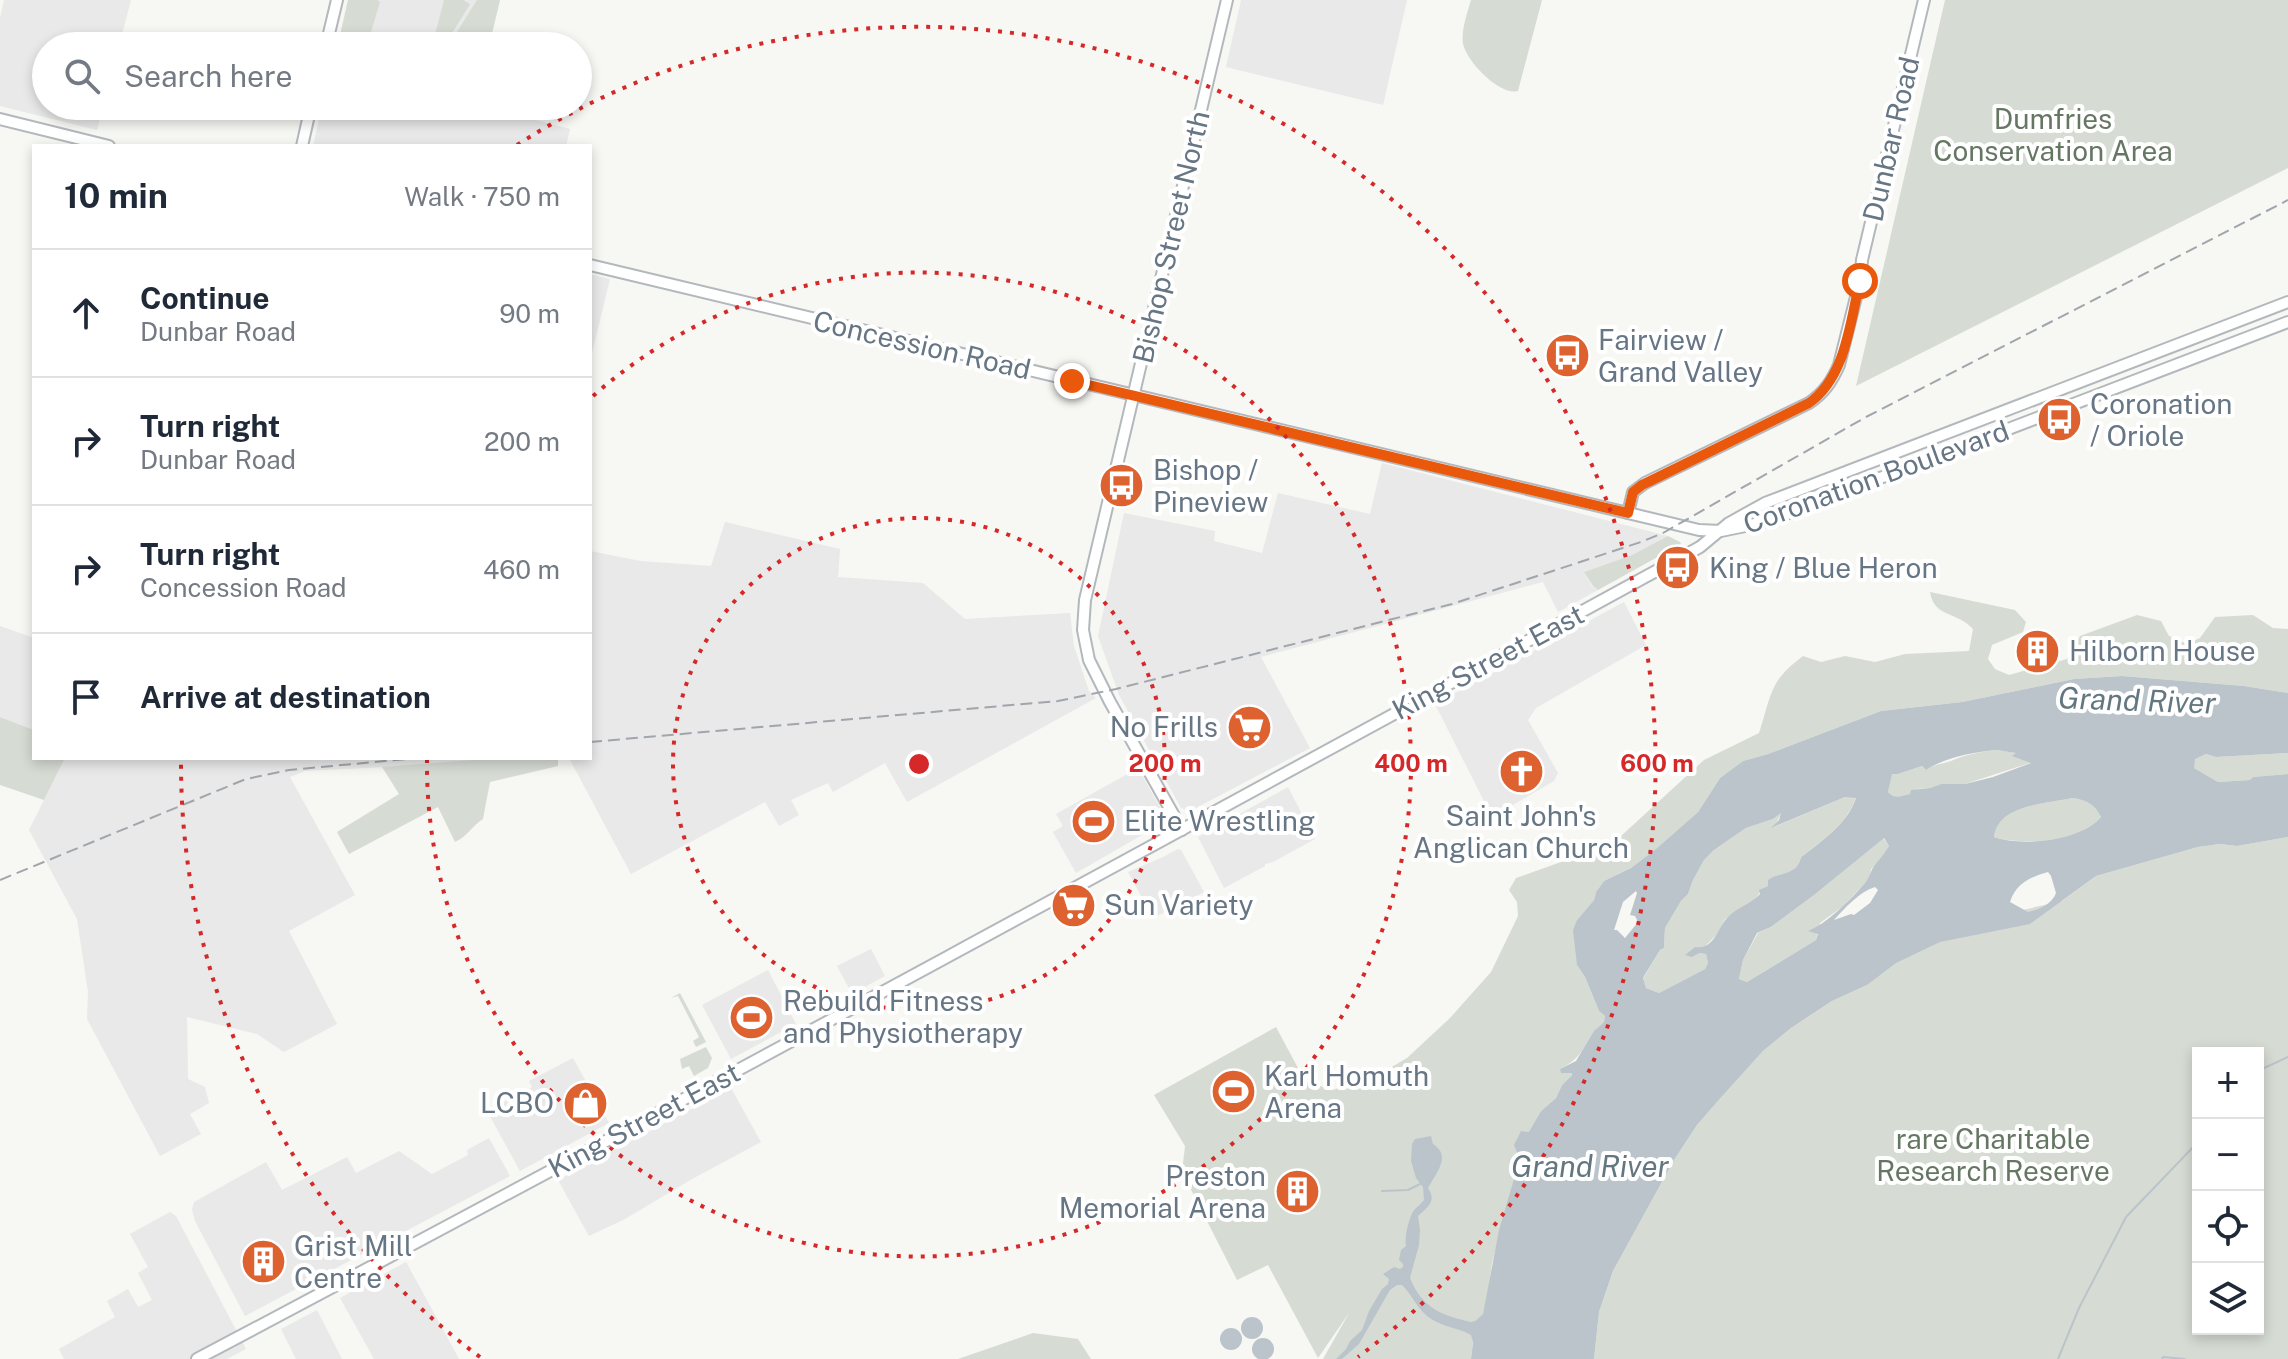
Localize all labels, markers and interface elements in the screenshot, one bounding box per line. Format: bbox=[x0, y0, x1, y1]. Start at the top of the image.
search box bbox=[32, 32, 592, 120]
street label: Dunbar Road bbox=[1856, 53, 1925, 224]
icon: search bbox=[60, 54, 104, 98]
text: Search here bbox=[124, 58, 292, 94]
park label: Dumfries Conservation Area bbox=[1933, 102, 2173, 167]
street label: Bishop Street North bbox=[1125, 107, 1216, 366]
text: 10 min bbox=[64, 176, 168, 216]
text: Walk · 750 m bbox=[404, 181, 560, 212]
route start bbox=[1842, 263, 1878, 299]
text: Continue bbox=[140, 280, 270, 316]
icon: ahead bbox=[64, 291, 108, 335]
text: 90 m bbox=[499, 298, 560, 329]
street label: Concession Road bbox=[810, 303, 1034, 386]
text: Dunbar Road bbox=[140, 316, 296, 347]
place label: Fairview / Grand Valley bbox=[1598, 323, 1763, 388]
bus stop icon: Fairview / Grand Valley bbox=[1543, 332, 1591, 380]
route end bbox=[1054, 363, 1090, 399]
place label: Coronation / Oriole bbox=[2090, 387, 2232, 452]
bus stop icon: Coronation / Oriole bbox=[2035, 396, 2083, 444]
text: Turn right bbox=[140, 408, 280, 444]
street label: Coronation Boulevard bbox=[1738, 413, 2013, 540]
icon: right bbox=[64, 419, 108, 463]
text: 200 m bbox=[484, 426, 560, 457]
text: Dunbar Road bbox=[140, 444, 296, 475]
place label: Bishop / Pineview bbox=[1153, 453, 1268, 518]
bus stop icon: Bishop / Pineview bbox=[1098, 462, 1146, 510]
text: Turn right bbox=[140, 536, 280, 572]
bus stop icon: King / Blue Heron bbox=[1654, 544, 1702, 592]
icon: right bbox=[64, 547, 108, 591]
place label: King / Blue Heron bbox=[1709, 551, 1938, 584]
text: 460 m bbox=[483, 554, 560, 585]
text: Concession Road bbox=[140, 572, 347, 603]
street label: King Street East bbox=[1386, 597, 1589, 726]
building icon: Hilborn House bbox=[2014, 627, 2062, 675]
place label: Hilborn House bbox=[2069, 634, 2256, 667]
icon: arrive bbox=[64, 675, 108, 719]
text: Arrive at destination bbox=[140, 679, 431, 715]
water label: Grand River bbox=[2058, 679, 2217, 721]
supermarket icon: No Frills bbox=[1225, 703, 1273, 751]
place label: No Frills bbox=[1110, 710, 1218, 743]
church icon: Saint John's Anglican Church bbox=[1497, 747, 1545, 795]
text: 200 m bbox=[1128, 749, 1202, 777]
text: 400 m bbox=[1374, 749, 1448, 777]
text: 600 m bbox=[1620, 749, 1694, 777]
centre of rings bbox=[905, 750, 933, 778]
sports icon: Elite Wrestling bbox=[1069, 797, 1117, 845]
place label: Saint John's Anglican Church bbox=[1413, 799, 1629, 864]
place label: Elite Wrestling bbox=[1124, 804, 1315, 837]
supermarket icon: Sun Variety bbox=[1049, 881, 1097, 929]
place label: Sun Variety bbox=[1104, 888, 1254, 921]
place label: Rebuild Fitness and Physiotherapy bbox=[783, 984, 1023, 1049]
sports icon: Rebuild Fitness and Physiotherapy bbox=[728, 993, 776, 1041]
map controls bbox=[2192, 1047, 2264, 1335]
button: + bbox=[2192, 1047, 2264, 1119]
street label: King Street East bbox=[542, 1055, 745, 1184]
place label: Karl Homuth Arena bbox=[1264, 1059, 1429, 1124]
sports icon: Karl Homuth Arena bbox=[1209, 1068, 1257, 1116]
shop icon: LCBO bbox=[561, 1079, 609, 1127]
place label: LCBO bbox=[480, 1086, 554, 1119]
button: − bbox=[2192, 1119, 2264, 1191]
park label: rare Charitable Research Reserve bbox=[1876, 1122, 2110, 1187]
water label: Grand River bbox=[1511, 1148, 1670, 1184]
place label: Preston Memorial Arena bbox=[1059, 1159, 1266, 1224]
building icon: Preston Memorial Arena bbox=[1273, 1168, 1321, 1216]
button: locate bbox=[2192, 1191, 2264, 1263]
place label: Grist Mill Centre bbox=[294, 1229, 412, 1294]
building icon: Grist Mill Centre bbox=[239, 1238, 287, 1286]
button: layers bbox=[2192, 1263, 2264, 1335]

